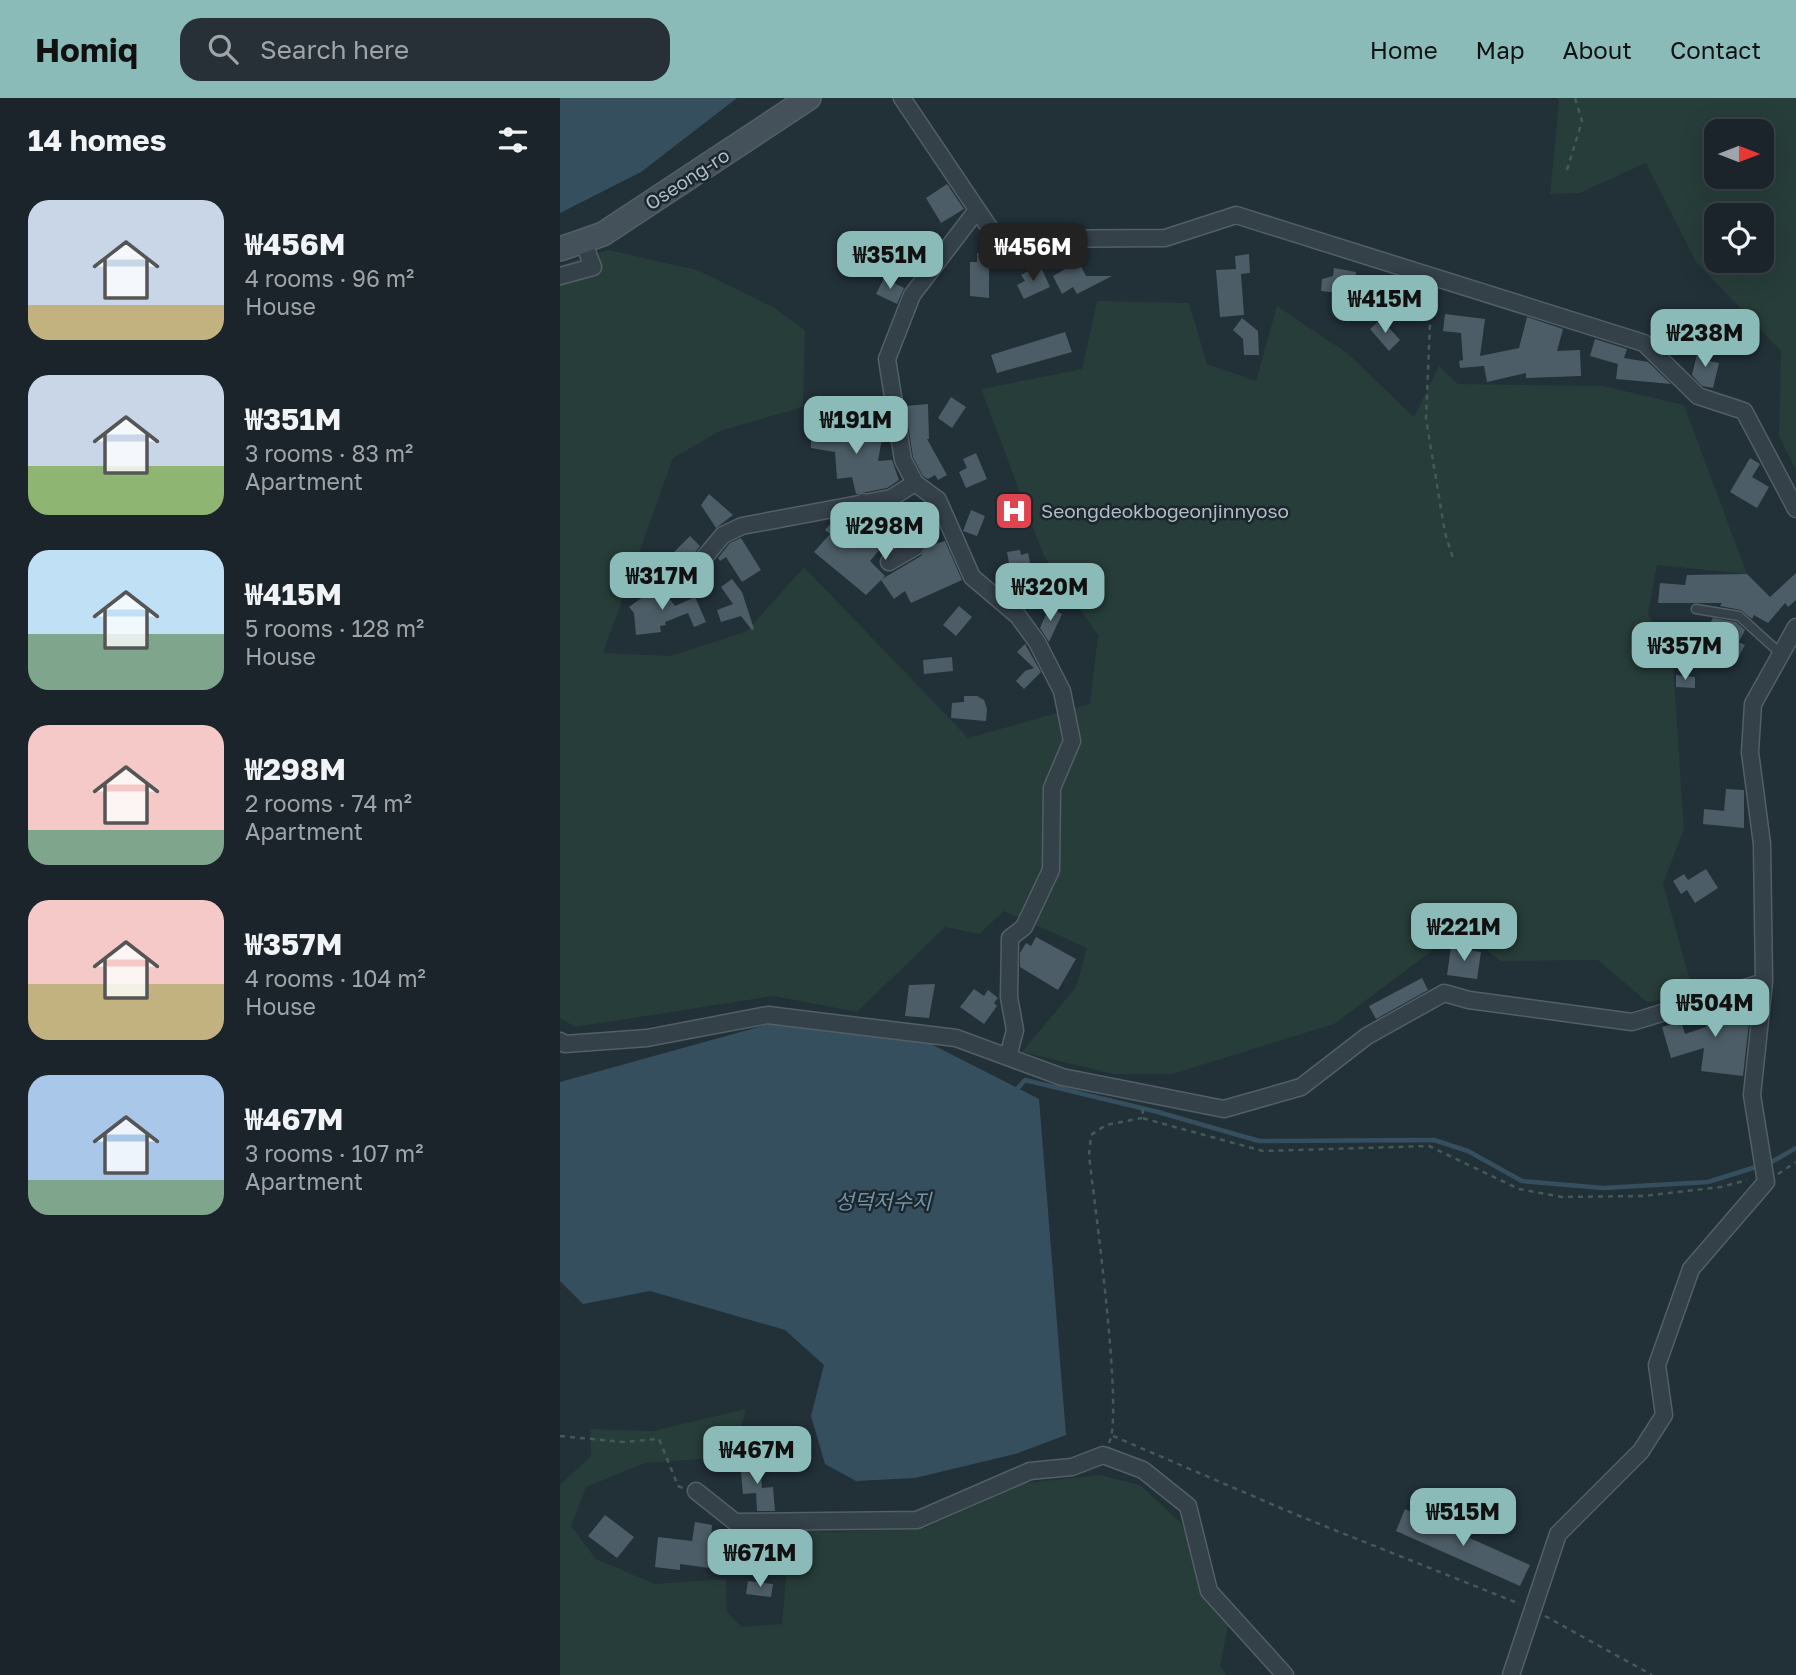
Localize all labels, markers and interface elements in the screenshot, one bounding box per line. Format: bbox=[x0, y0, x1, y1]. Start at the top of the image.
search box bbox=[180, 18, 670, 81]
text: Homiq bbox=[35, 30, 138, 69]
icon: search bbox=[204, 30, 242, 68]
text: Search here bbox=[260, 34, 409, 65]
text: Home bbox=[1370, 35, 1438, 64]
text: Map bbox=[1476, 35, 1525, 64]
text: About bbox=[1563, 35, 1632, 64]
text: Contact bbox=[1670, 35, 1761, 64]
north arrow bbox=[1704, 119, 1774, 189]
map controls bbox=[1704, 119, 1774, 273]
icon: filters bbox=[494, 121, 532, 159]
text: 14 homes bbox=[28, 122, 167, 158]
street label: Oseong-ro bbox=[640, 143, 733, 214]
button: locate bbox=[1704, 203, 1774, 273]
pin: ₩456M bbox=[984, 223, 1082, 283]
text: ₩456M bbox=[245, 226, 346, 262]
icon: home bbox=[84, 228, 168, 312]
pin: ₩351M bbox=[841, 232, 939, 291]
text: ₩456M bbox=[994, 232, 1072, 260]
text: ₩351M bbox=[853, 240, 927, 268]
text: 4 rooms · 96 m² bbox=[245, 264, 414, 292]
pin: ₩415M bbox=[1336, 275, 1434, 335]
text: ₩415M bbox=[1348, 284, 1422, 312]
text: House bbox=[245, 292, 316, 320]
pin: ₩238M bbox=[1656, 310, 1754, 369]
text: ₩238M bbox=[1667, 318, 1743, 346]
pin: ₩191M bbox=[807, 396, 905, 456]
text: ₩351M bbox=[245, 401, 341, 437]
icon: home bbox=[84, 403, 168, 487]
text: ₩191M bbox=[820, 405, 892, 433]
text: 3 rooms · 83 m² bbox=[245, 439, 413, 467]
text: Apartment bbox=[245, 467, 363, 495]
hospital icon: Seongdeokbogeonjinnyoso bbox=[993, 490, 1035, 532]
place label: Seongdeokbogeonjinnyoso bbox=[1041, 499, 1289, 522]
pin: ₩298M bbox=[836, 503, 934, 562]
text: ₩298M bbox=[846, 511, 924, 539]
pin: ₩317M bbox=[613, 552, 711, 612]
text: ₩317M bbox=[626, 561, 698, 589]
pin: ₩320M bbox=[1001, 564, 1099, 623]
text: ₩320M bbox=[1011, 572, 1089, 600]
text: ₩415M bbox=[245, 576, 342, 612]
icon: home bbox=[84, 578, 168, 662]
text: 5 rooms · 128 m² bbox=[245, 614, 424, 642]
pin: ₩357M bbox=[1636, 622, 1734, 682]
text: ₩357M bbox=[1648, 631, 1722, 659]
text: House bbox=[245, 642, 316, 670]
text: ₩298M bbox=[245, 751, 346, 787]
icon: home bbox=[84, 753, 168, 837]
text: 2 rooms · 74 m² bbox=[245, 789, 412, 817]
text: Apartment bbox=[245, 817, 363, 845]
pin: ₩221M bbox=[1415, 904, 1513, 963]
text: ₩221M bbox=[1427, 912, 1501, 940]
text: ₩357M bbox=[245, 926, 342, 962]
icon: home bbox=[84, 928, 168, 1012]
text: 4 rooms · 104 m² bbox=[245, 964, 426, 992]
pin: ₩504M bbox=[1666, 979, 1764, 1039]
text: ₩504M bbox=[1676, 988, 1754, 1016]
text: House bbox=[245, 992, 316, 1020]
text: ₩467M bbox=[245, 1101, 344, 1137]
icon: home bbox=[84, 1103, 168, 1187]
text: 3 rooms · 107 m² bbox=[245, 1139, 423, 1167]
text: Apartment bbox=[245, 1167, 363, 1195]
water label: 성덕저수지 bbox=[835, 1188, 933, 1214]
pin: ₩467M bbox=[708, 1426, 806, 1486]
text: ₩467M bbox=[719, 1435, 795, 1463]
pin: ₩515M bbox=[1414, 1488, 1512, 1548]
text: ₩515M bbox=[1426, 1497, 1500, 1525]
pin: ₩671M bbox=[711, 1530, 809, 1589]
text: ₩671M bbox=[723, 1538, 797, 1566]

